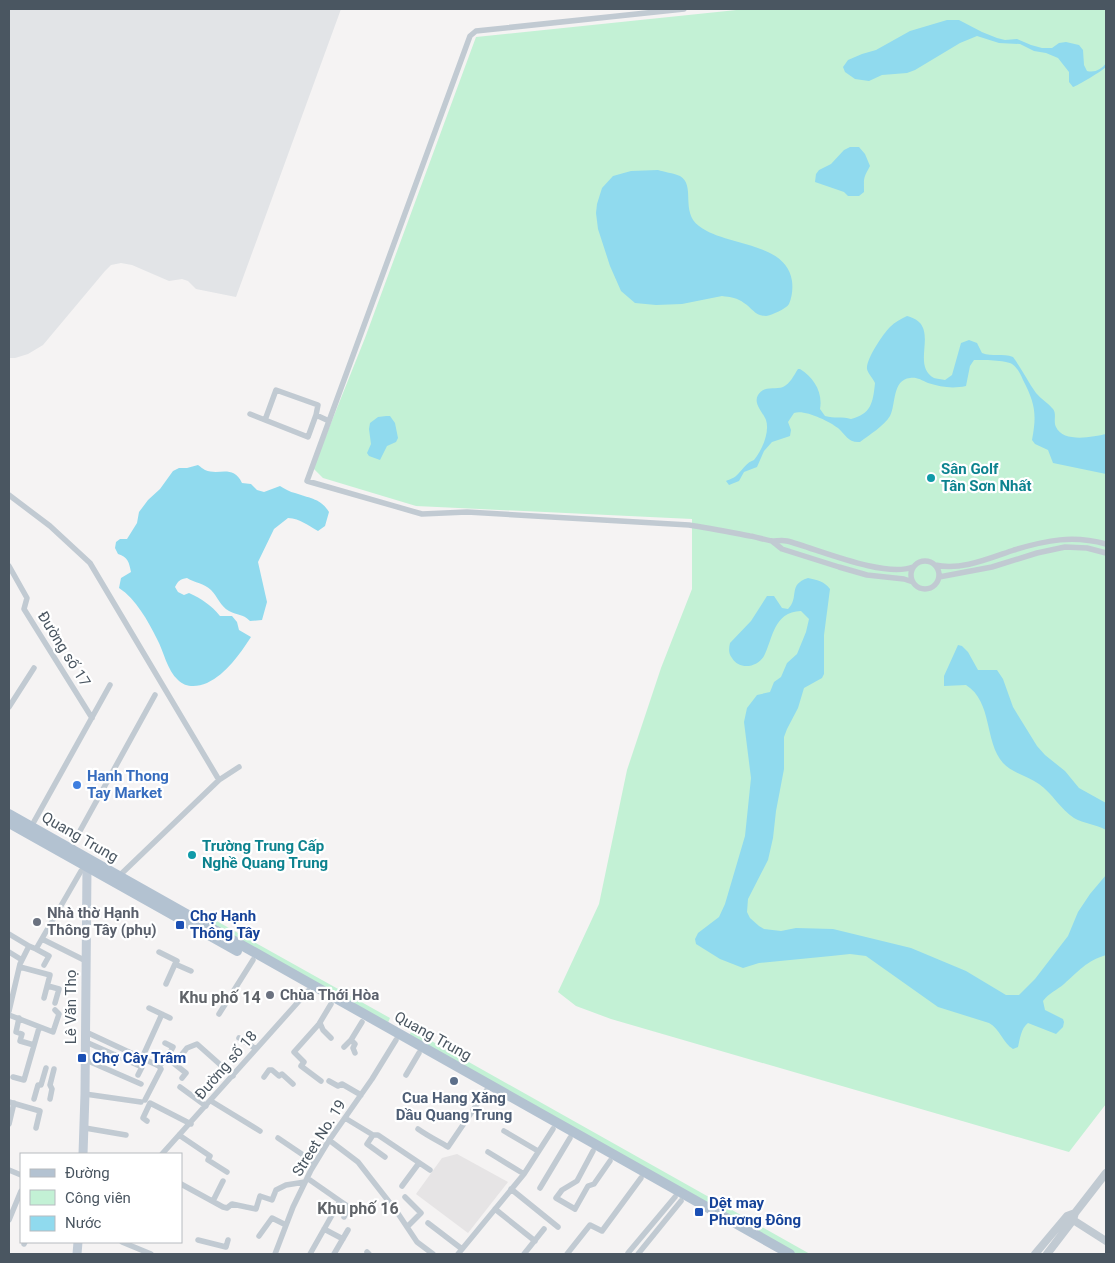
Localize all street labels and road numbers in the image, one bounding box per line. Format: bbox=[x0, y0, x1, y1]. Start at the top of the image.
street label: Đường số 17 bbox=[34, 608, 94, 690]
street label: Quang Trung bbox=[39, 808, 121, 866]
street label: Lê Văn Thọ bbox=[62, 970, 80, 1044]
street label: Quang Trung bbox=[391, 1007, 475, 1065]
street label: Đường số 18 bbox=[191, 1027, 261, 1103]
street label: Street No. 19 bbox=[288, 1096, 350, 1180]

